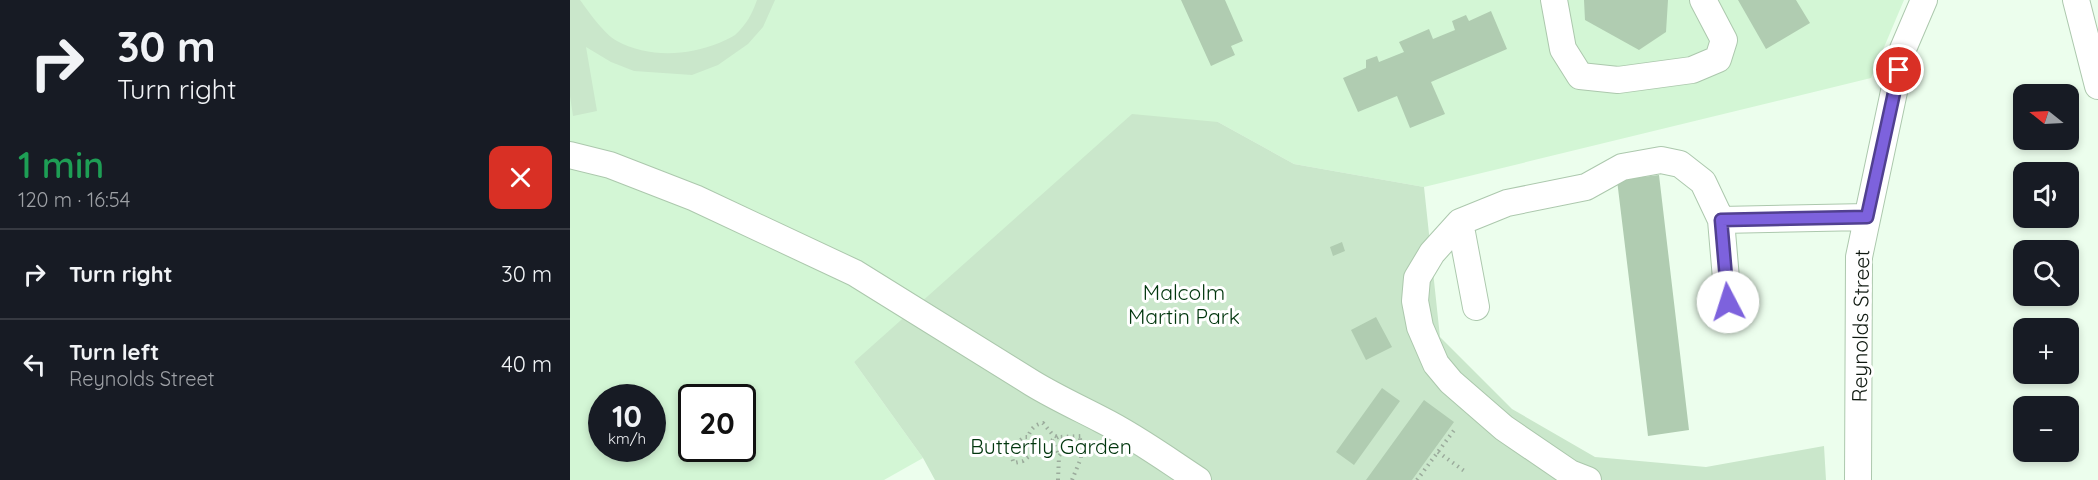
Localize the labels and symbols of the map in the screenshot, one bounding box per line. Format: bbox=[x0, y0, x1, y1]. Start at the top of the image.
pin bbox=[1873, 44, 1924, 95]
north arrow bbox=[2013, 84, 2079, 150]
street label: Reynolds Street bbox=[1846, 249, 1874, 403]
position arrow bbox=[1696, 270, 1760, 334]
park label: Malcolm Martin Park bbox=[1128, 279, 1240, 329]
speed limit sign: 20 bbox=[678, 384, 756, 462]
park label: Butterfly Garden bbox=[970, 433, 1132, 459]

